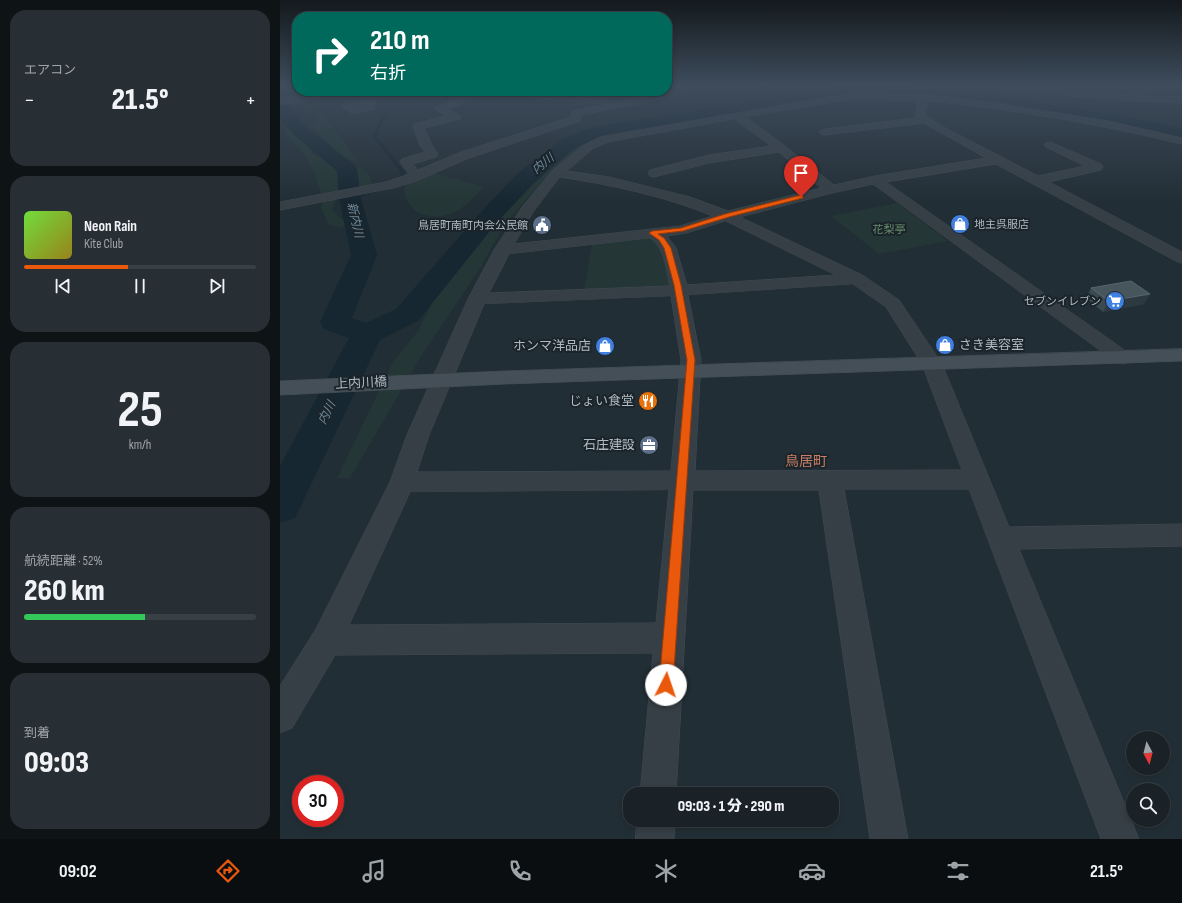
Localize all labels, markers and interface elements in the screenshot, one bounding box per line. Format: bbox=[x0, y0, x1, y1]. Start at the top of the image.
text: 210 m bbox=[370, 24, 430, 57]
icon: right bbox=[304, 28, 356, 80]
text: エアコン bbox=[24, 62, 76, 78]
text: 右折 bbox=[370, 63, 406, 84]
text: 21.5° bbox=[111, 82, 169, 118]
text: − bbox=[24, 87, 35, 114]
text: + bbox=[245, 87, 256, 114]
water label: 内川 bbox=[529, 149, 559, 177]
pin bbox=[784, 156, 818, 197]
icon: arrive bbox=[790, 162, 812, 184]
water label: 新内川 bbox=[344, 201, 367, 241]
shop icon: 地主呉服店 bbox=[949, 213, 971, 235]
public building icon: 鳥居町南町内会公民館 bbox=[531, 214, 553, 236]
text: Neon Rain bbox=[84, 217, 137, 236]
place label: 地主呉服店 bbox=[974, 218, 1029, 231]
place label: 鳥居町南町内会公民館 bbox=[418, 219, 528, 232]
park label: 花梨亭 bbox=[873, 223, 906, 236]
text: Kite Club bbox=[84, 236, 123, 252]
icon: previous bbox=[52, 275, 74, 297]
icon: pause bbox=[129, 275, 151, 297]
icon: next bbox=[206, 275, 228, 297]
supermarket icon: セブンイレブン bbox=[1104, 290, 1126, 312]
place label: セブンイレブン bbox=[1024, 295, 1101, 308]
shop icon: さき美容室 bbox=[934, 334, 956, 356]
shop icon: ホンマ洋品店 bbox=[594, 335, 616, 357]
place label: さき美容室 bbox=[959, 337, 1024, 353]
place label: ホンマ洋品店 bbox=[513, 338, 591, 354]
street label: 上内川橋 bbox=[335, 374, 387, 392]
text: 25 bbox=[117, 379, 163, 442]
restaurant icon: じょい食堂 bbox=[637, 390, 659, 412]
place label: じょい食堂 bbox=[569, 393, 634, 409]
water label: 内川 bbox=[315, 397, 340, 427]
office icon: 石庄建設 bbox=[638, 434, 660, 456]
text: km/h bbox=[129, 437, 151, 453]
place label: 石庄建設 bbox=[583, 437, 635, 453]
district label: 鳥居町 bbox=[785, 453, 827, 470]
text: 航続距離 · 52% bbox=[24, 553, 103, 569]
text: 260 km bbox=[24, 573, 105, 609]
position arrow bbox=[645, 664, 687, 706]
text: 到着 bbox=[24, 725, 50, 741]
north arrow bbox=[1126, 731, 1170, 775]
map controls bbox=[1126, 731, 1170, 827]
text: 09:03 bbox=[24, 745, 89, 781]
speed limit sign: 30 bbox=[292, 775, 344, 827]
button: search bbox=[1126, 783, 1170, 827]
text: 09:03 · 1 分 · 290 m bbox=[678, 797, 784, 816]
icon: directions bbox=[214, 857, 242, 885]
icon: music bbox=[360, 857, 388, 885]
icon: phone bbox=[506, 857, 534, 885]
icon: climate bbox=[652, 857, 680, 885]
icon: car bbox=[798, 857, 826, 885]
icon: filters bbox=[944, 857, 972, 885]
text: 09:02 bbox=[59, 861, 97, 882]
text: 21.5° bbox=[1090, 861, 1123, 882]

